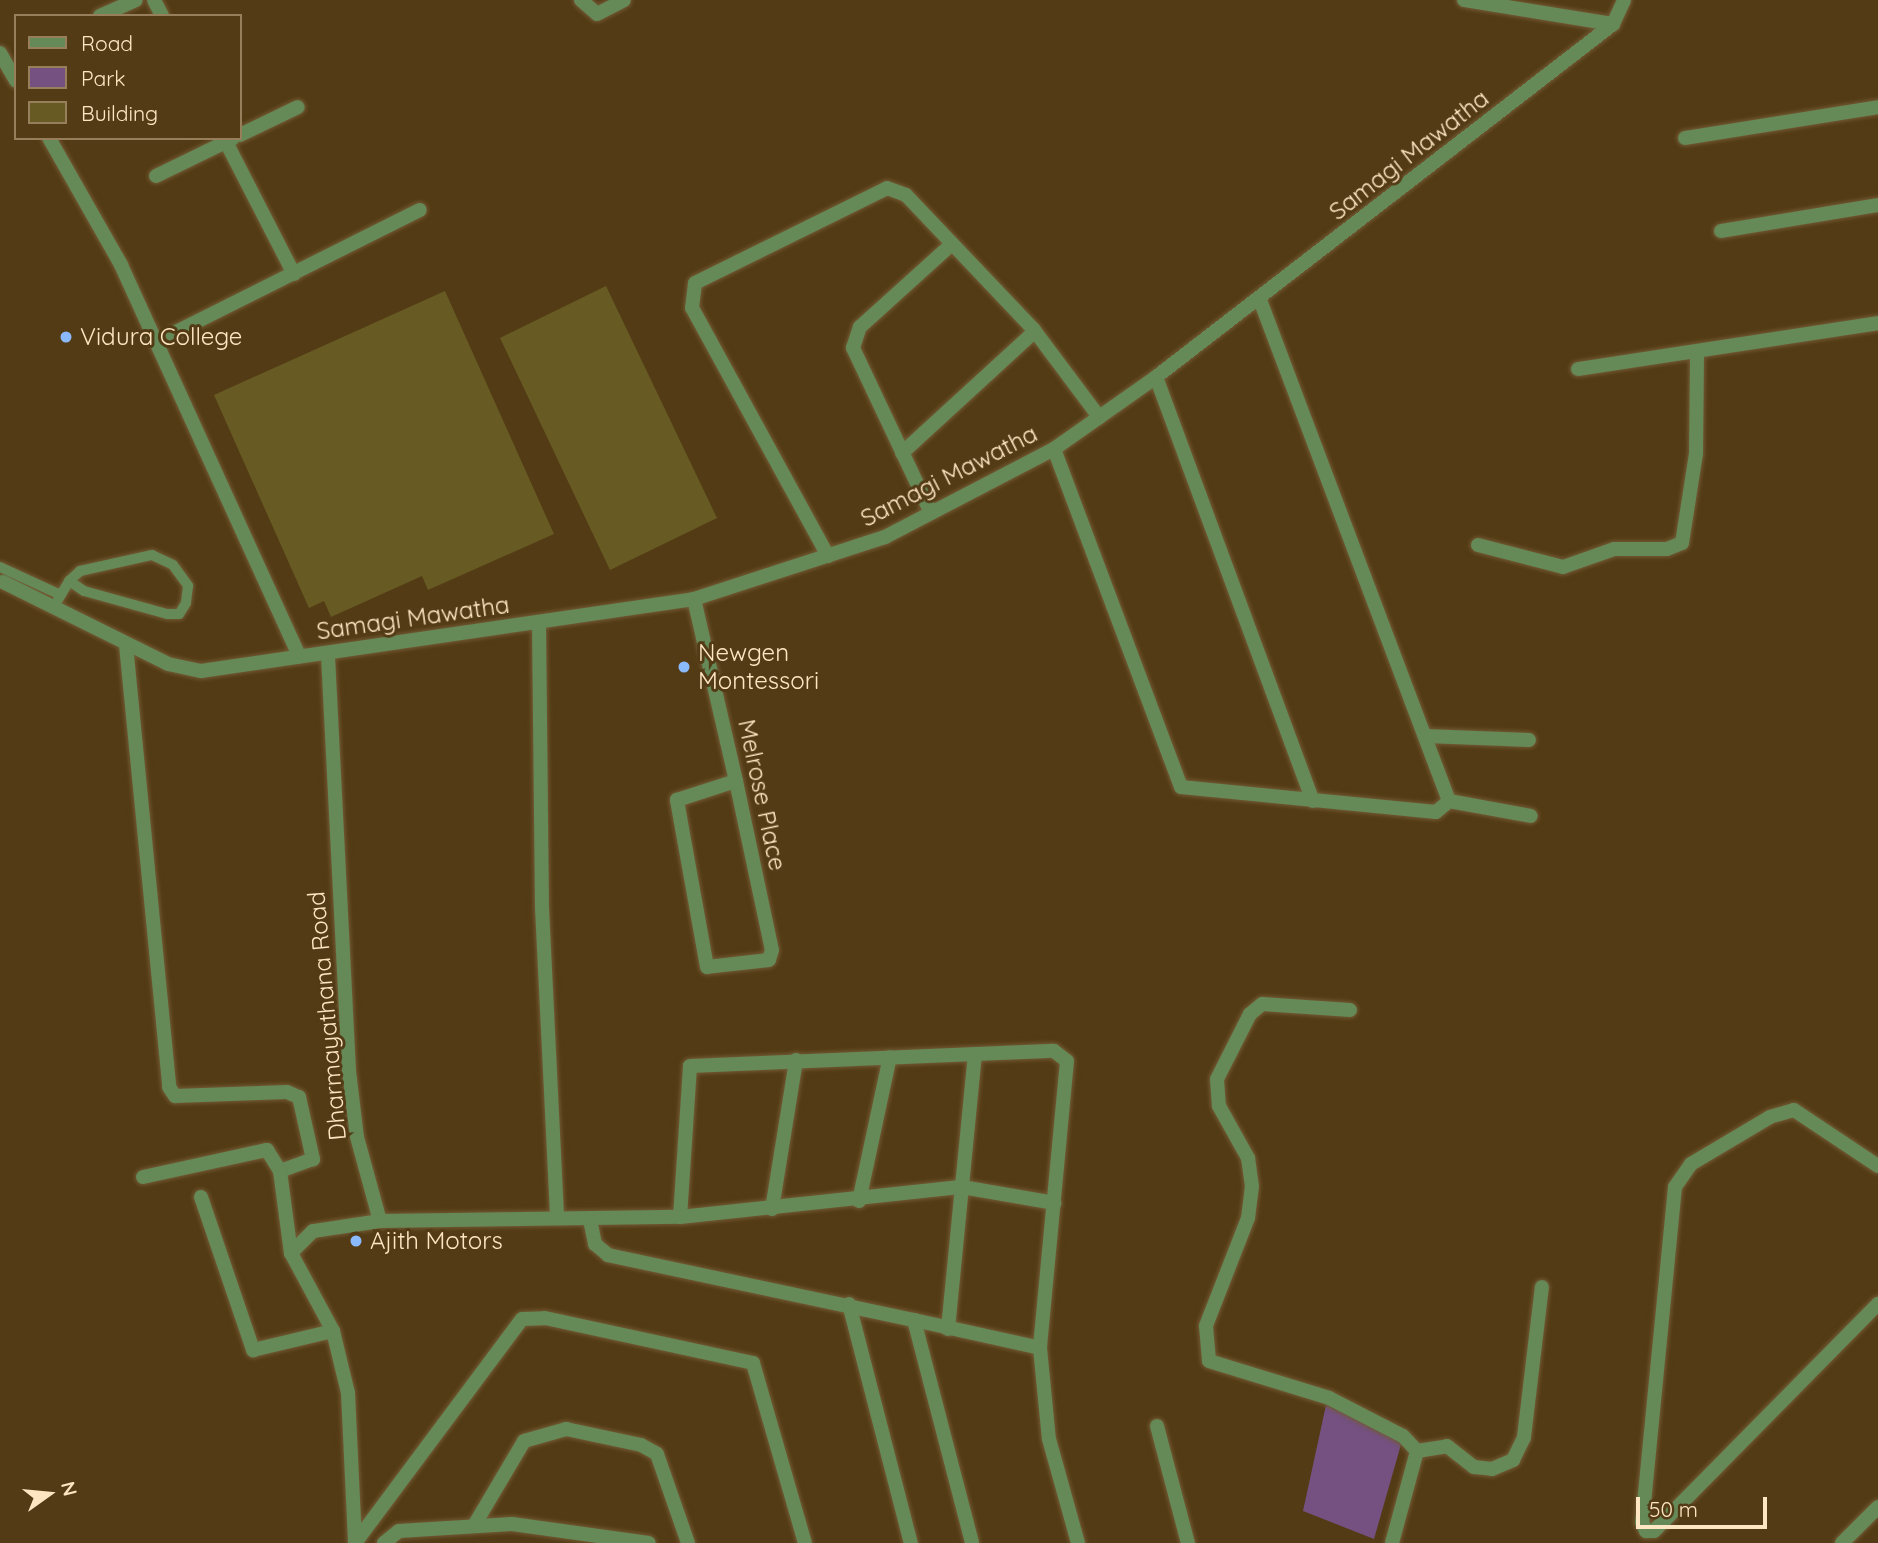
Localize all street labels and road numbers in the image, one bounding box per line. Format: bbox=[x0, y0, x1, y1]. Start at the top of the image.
street label: Samagi Mawatha bbox=[1324, 84, 1494, 226]
street label: Samagi Mawatha bbox=[856, 419, 1042, 533]
street label: Samagi Mawatha bbox=[315, 590, 511, 646]
street label: Melrose Place bbox=[732, 717, 792, 873]
street label: Dharmayathana Road bbox=[302, 890, 352, 1142]

